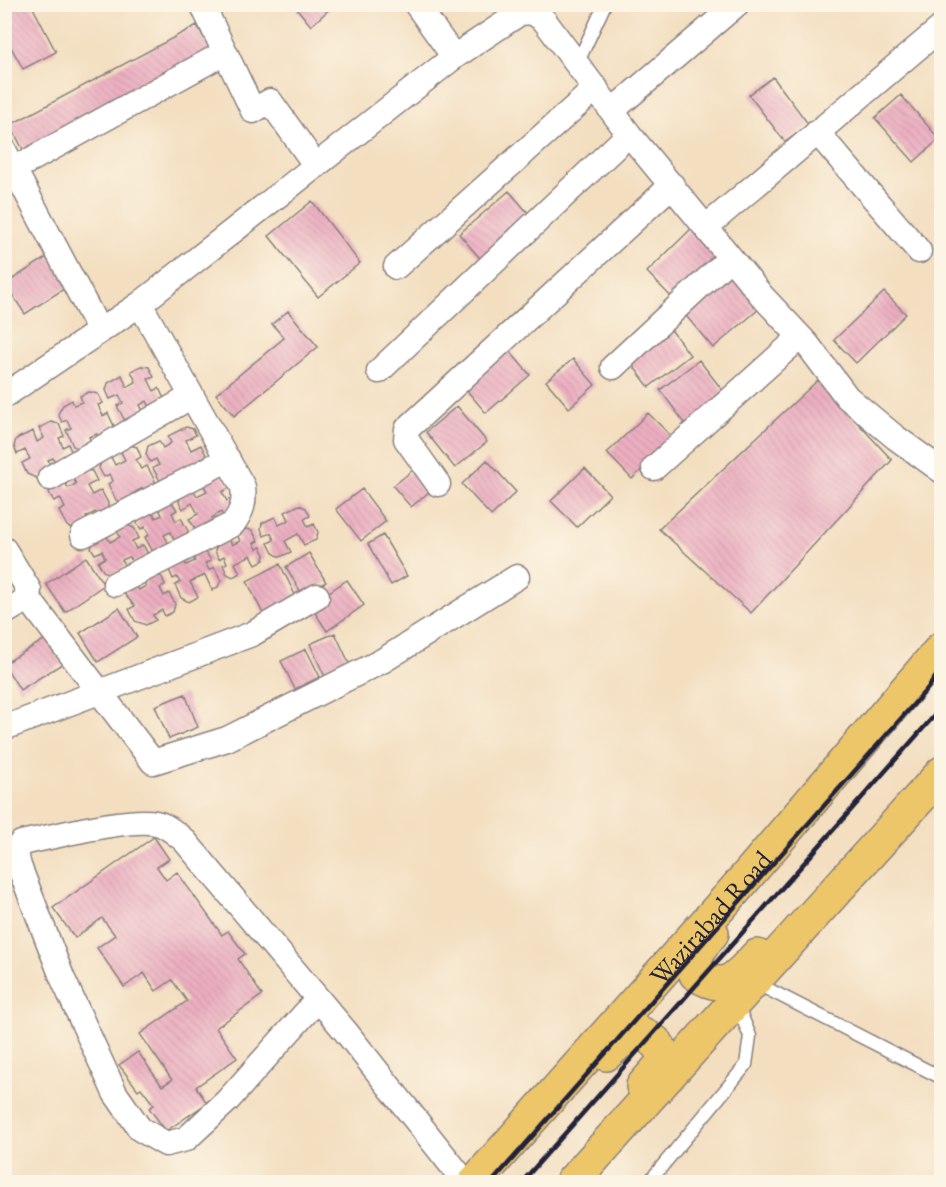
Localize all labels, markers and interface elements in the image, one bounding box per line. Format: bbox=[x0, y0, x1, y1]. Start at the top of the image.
street label: Wazirabad Road bbox=[641, 842, 779, 992]

